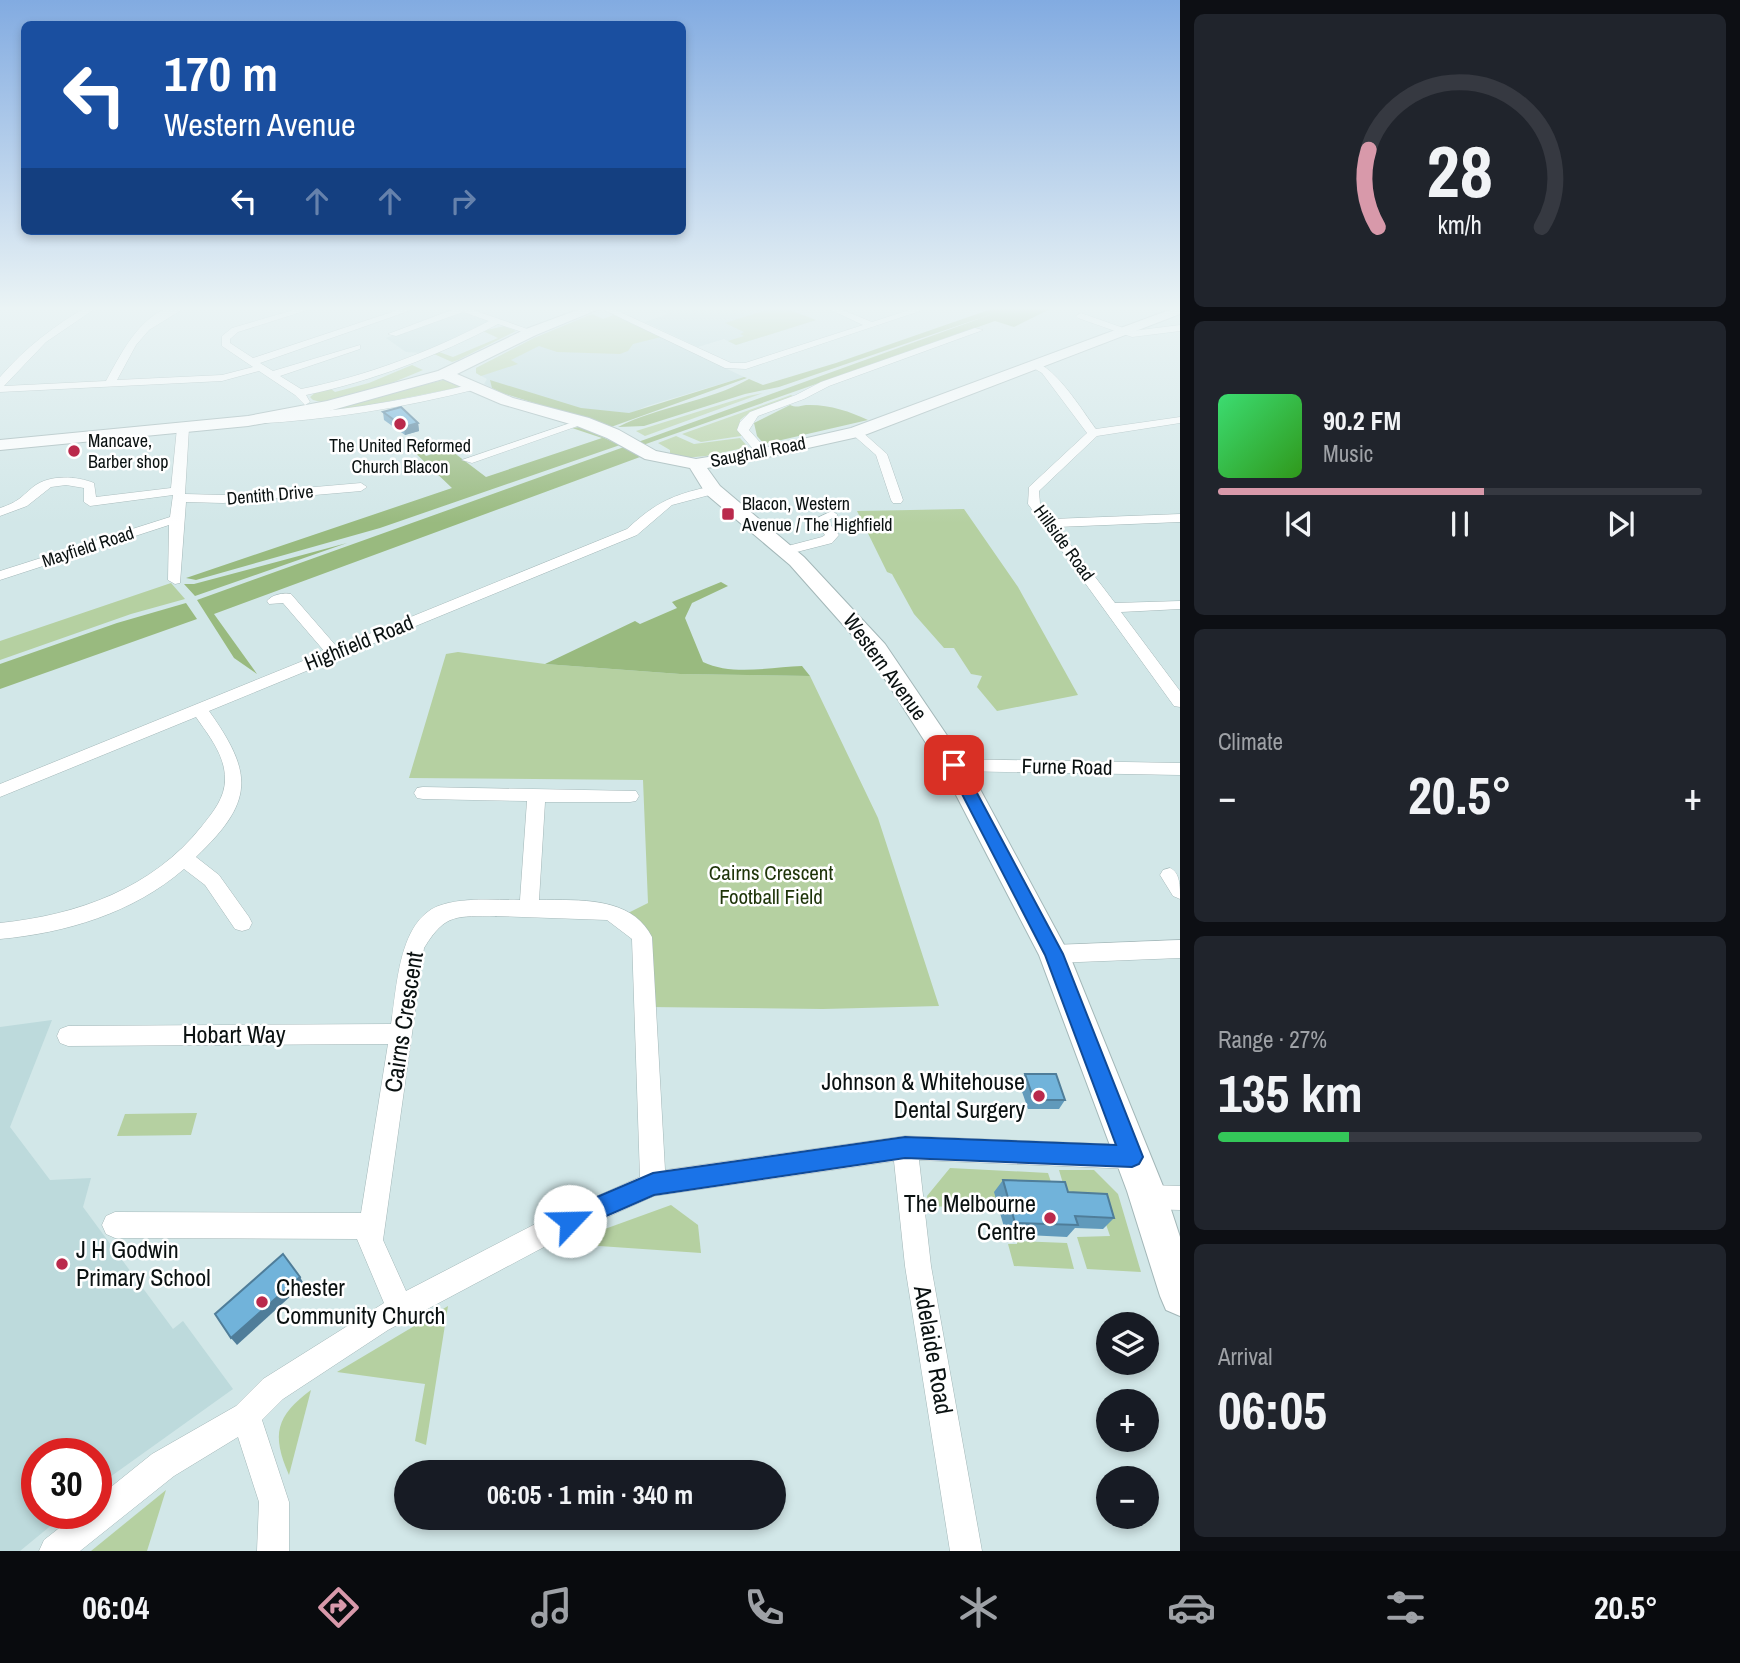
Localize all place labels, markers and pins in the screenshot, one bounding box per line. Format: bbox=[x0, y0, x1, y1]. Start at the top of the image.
marker: The United Reformed Church Blacon bbox=[392, 416, 408, 432]
place label: Mancave, Barber shop bbox=[88, 428, 168, 474]
place label: The United Reformed Church Blacon bbox=[329, 433, 471, 479]
marker: Mancave, Barber shop bbox=[66, 443, 82, 459]
place label: Blacon, Western Avenue / The Highfield bbox=[741, 491, 892, 537]
marker: Blacon, Western Avenue / The Highfield bbox=[720, 506, 736, 522]
pin bbox=[924, 735, 984, 795]
place label: Johnson & Whitehouse Dental Surgery bbox=[822, 1065, 1025, 1125]
marker: Johnson & Whitehouse Dental Surgery bbox=[1031, 1088, 1047, 1104]
place label: The Melbourne Centre bbox=[904, 1187, 1036, 1247]
marker: The Melbourne Centre bbox=[1042, 1210, 1058, 1226]
place label: J H Godwin Primary School bbox=[76, 1233, 211, 1293]
marker: J H Godwin Primary School bbox=[54, 1256, 70, 1272]
place label: Chester Community Church bbox=[276, 1271, 446, 1331]
marker: Chester Community Church bbox=[254, 1294, 270, 1310]

